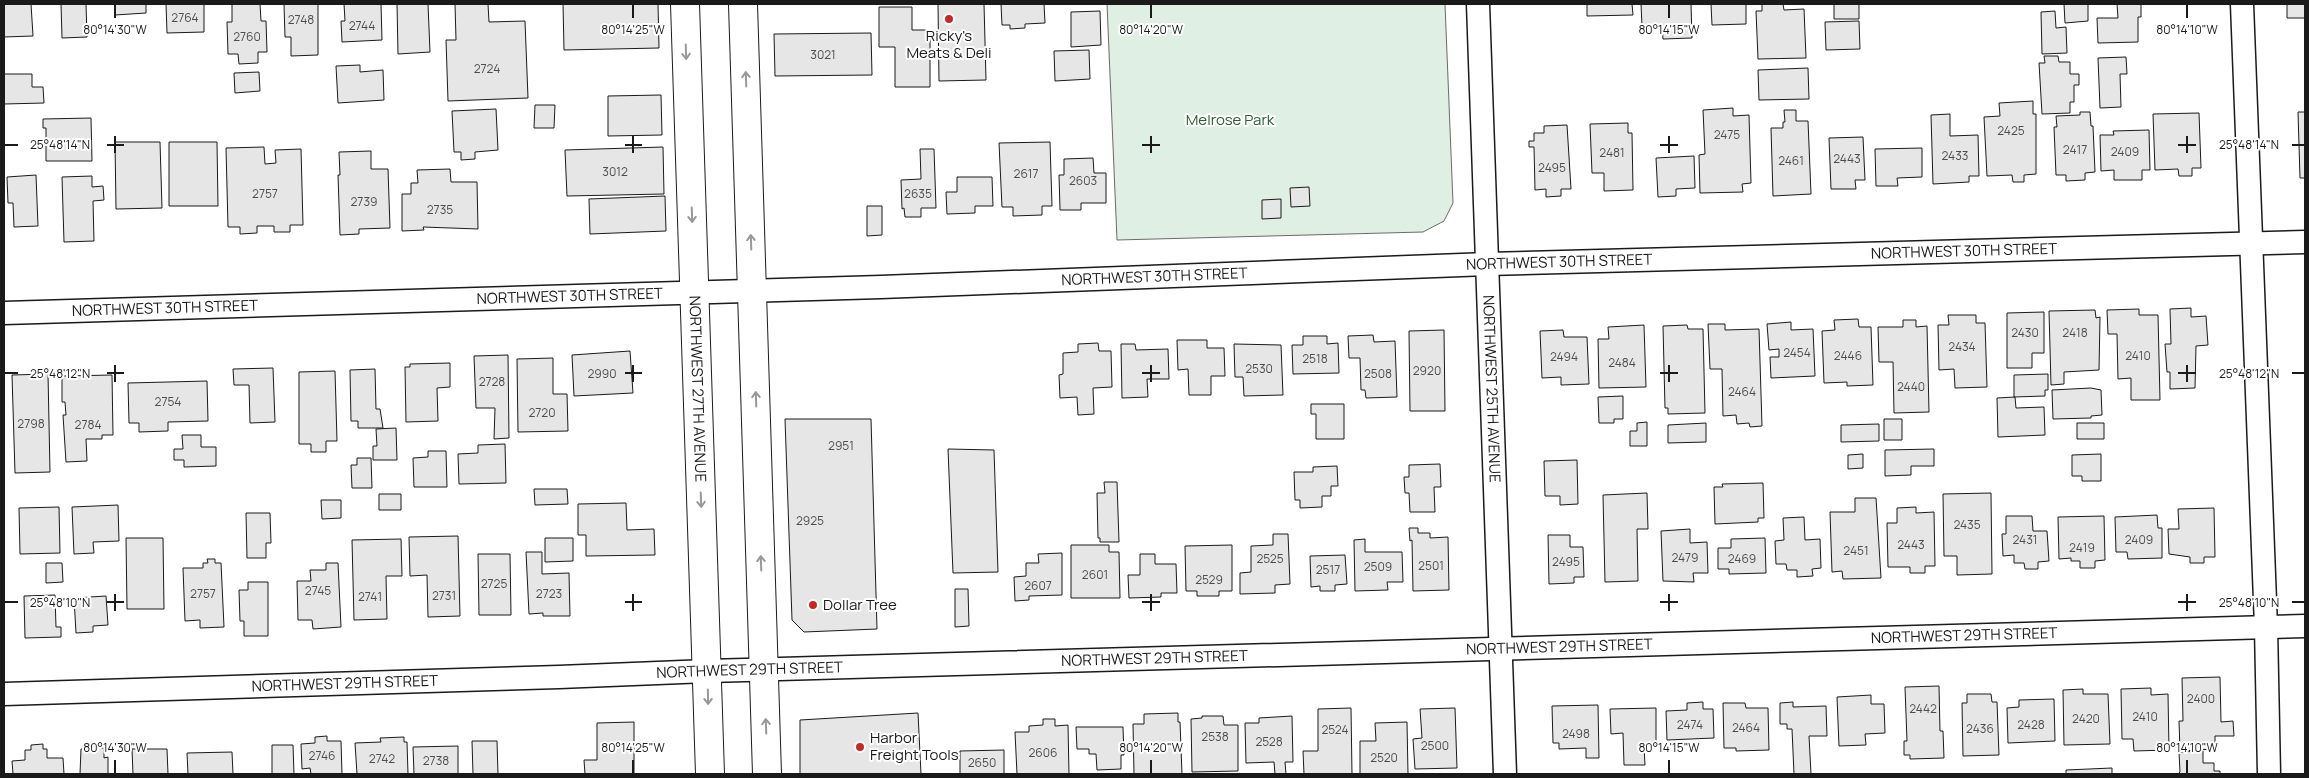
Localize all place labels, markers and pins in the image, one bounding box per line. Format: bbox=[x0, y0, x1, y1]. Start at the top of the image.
marker: Ricky's Meats & Deli bbox=[943, 13, 955, 25]
place label: Ricky's Meats & Deli bbox=[906, 25, 992, 63]
place label: Dollar Tree bbox=[823, 594, 897, 615]
marker: Dollar Tree bbox=[807, 599, 819, 611]
place label: Harbor Freight Tools bbox=[870, 727, 959, 765]
marker: Harbor Freight Tools bbox=[854, 741, 866, 753]

